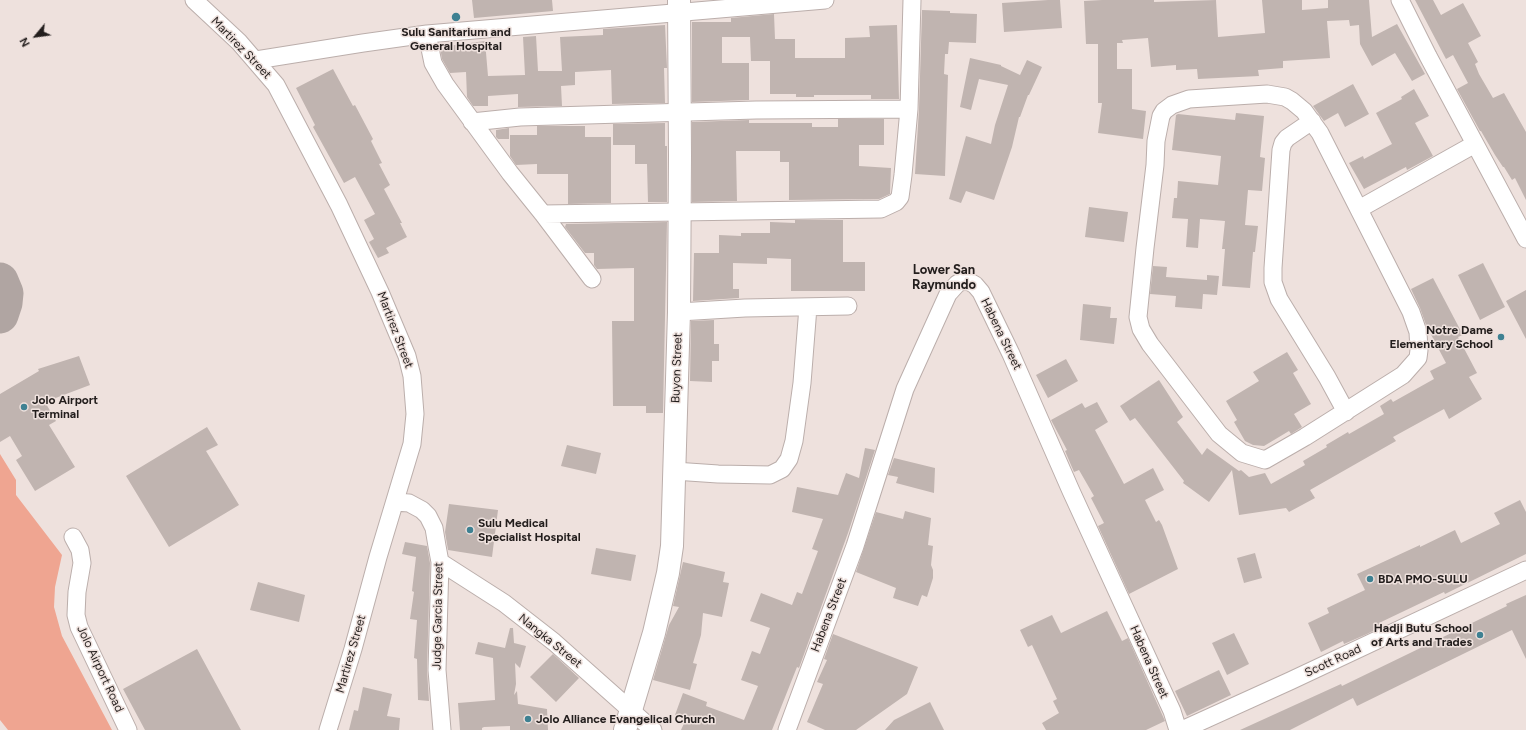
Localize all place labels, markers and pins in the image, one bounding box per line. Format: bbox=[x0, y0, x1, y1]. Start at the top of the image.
marker: Sulu Sanitarium and General Hospital bbox=[450, 11, 462, 23]
place label: Sulu Sanitarium and General Hospital bbox=[401, 25, 511, 53]
place label: Notre Dame Elementary School bbox=[1389, 323, 1493, 351]
marker: Notre Dame Elementary School bbox=[1496, 332, 1506, 342]
place label: Jolo Airport Terminal bbox=[32, 393, 98, 421]
marker: Jolo Airport Terminal bbox=[19, 402, 29, 412]
place label: Sulu Medical Specialist Hospital bbox=[478, 516, 581, 544]
marker: Sulu Medical Specialist Hospital bbox=[465, 525, 475, 535]
place label: BDA PMO-SULU bbox=[1378, 572, 1468, 586]
marker: BDA PMO-SULU bbox=[1365, 574, 1375, 584]
place label: Hadji Butu School of Arts and Trades bbox=[1371, 621, 1472, 649]
marker: Hadji Butu School of Arts and Trades bbox=[1475, 630, 1485, 640]
place label: Jolo Alliance Evangelical Church bbox=[536, 712, 715, 726]
marker: Jolo Alliance Evangelical Church bbox=[523, 714, 533, 724]

